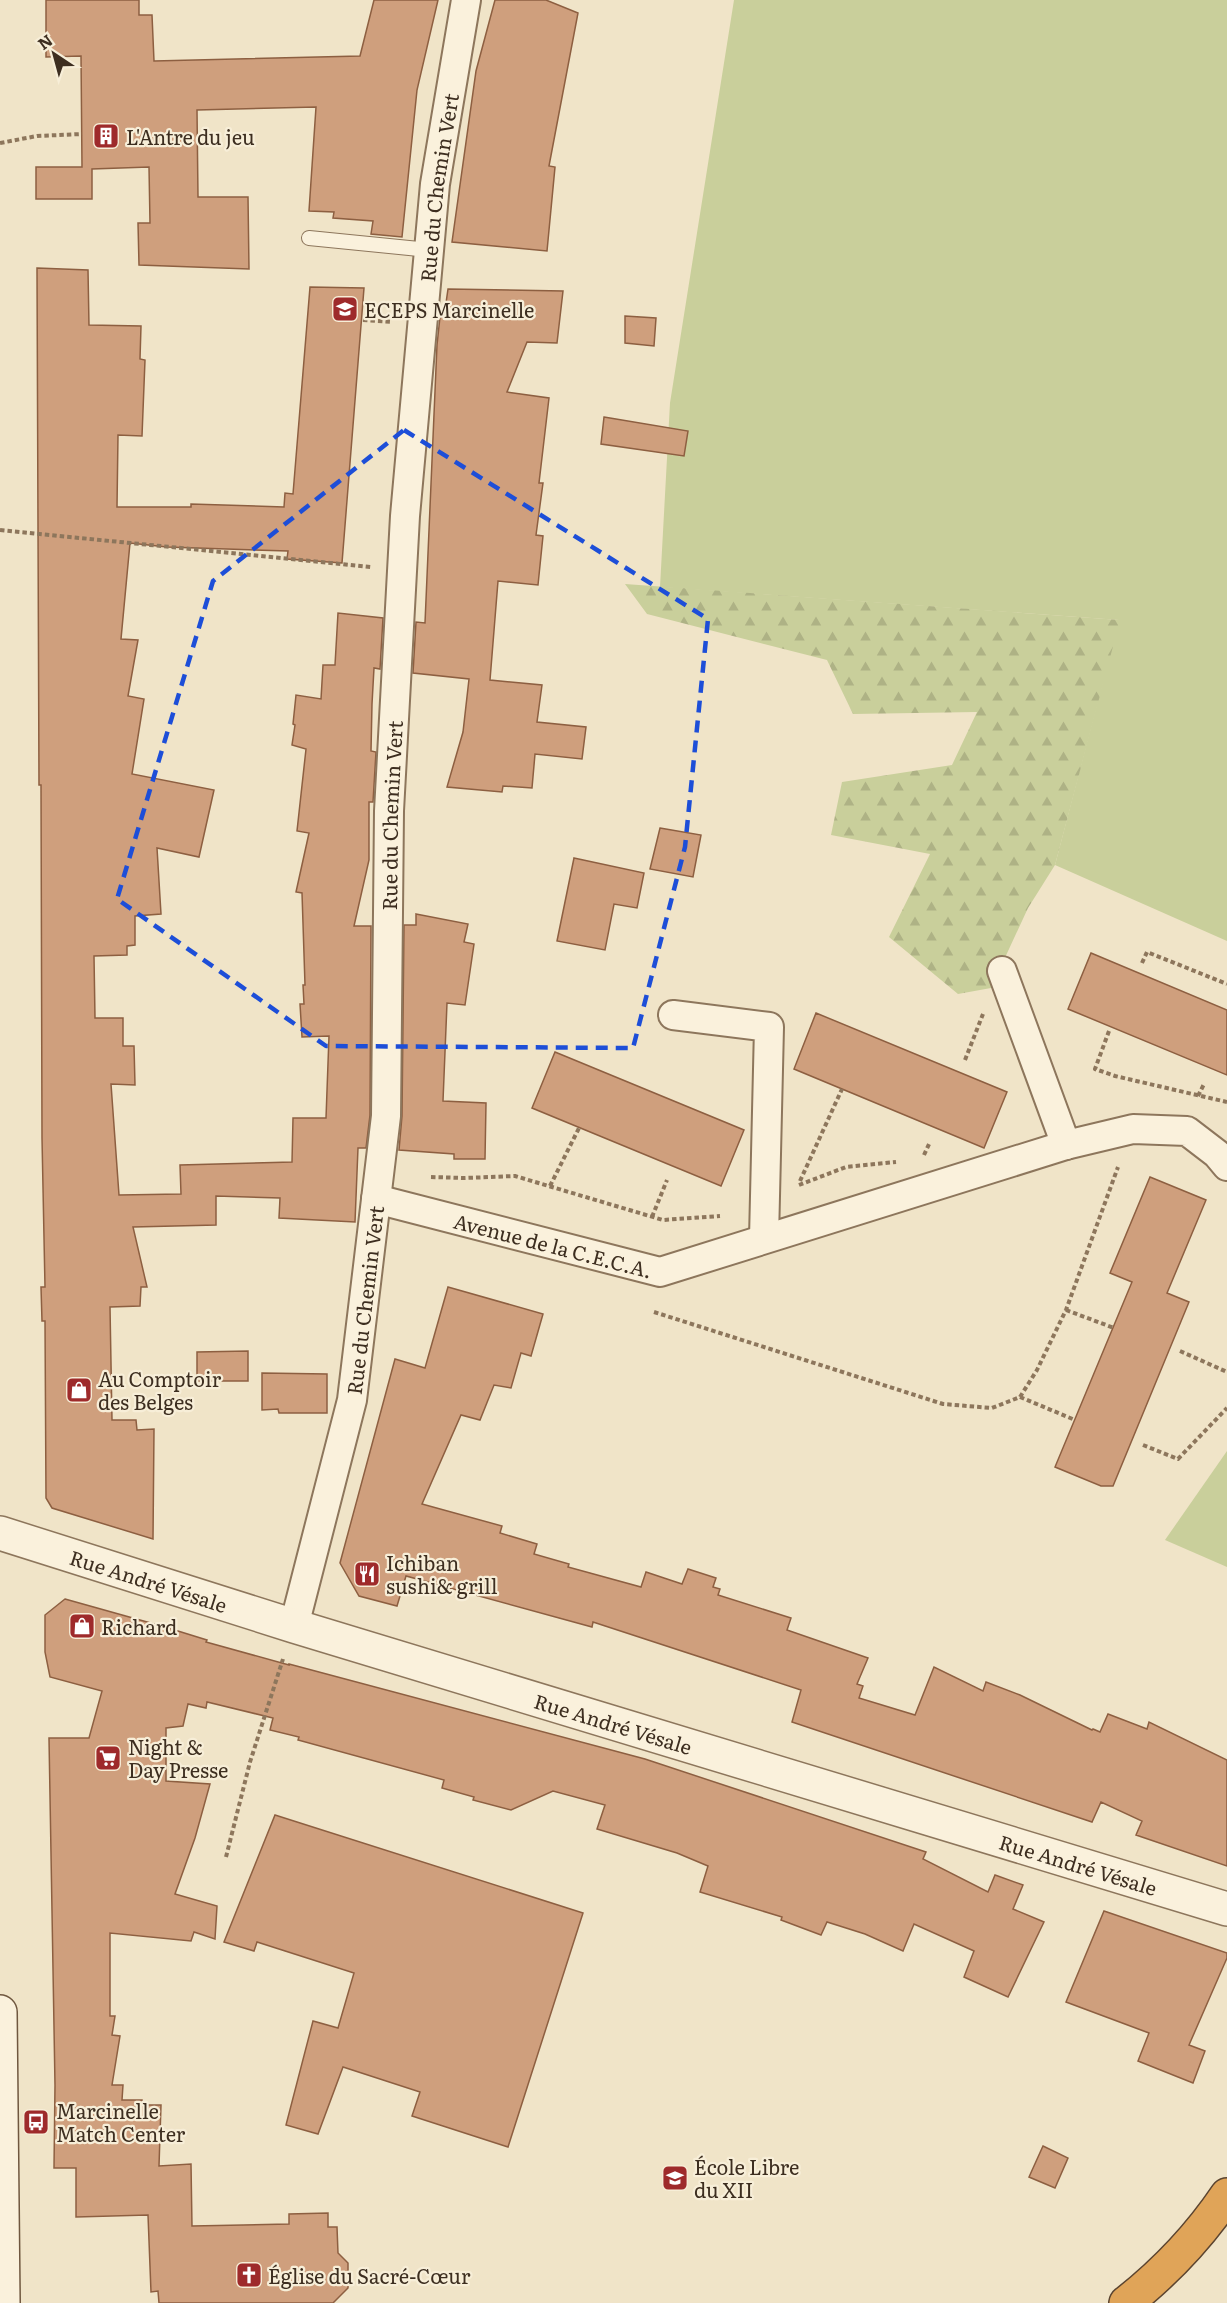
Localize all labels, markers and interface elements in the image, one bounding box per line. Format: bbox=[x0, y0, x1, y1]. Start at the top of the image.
north arrow bbox=[24, 24, 84, 84]
text: N bbox=[32, 27, 57, 55]
street label: Rue du Chemin Vert bbox=[411, 91, 465, 283]
building icon: L'Antre du jeu bbox=[91, 121, 121, 151]
place label: L'Antre du jeu bbox=[126, 121, 255, 151]
school or university icon: ECEPS Marcinelle bbox=[330, 294, 360, 324]
place label: ECEPS Marcinelle bbox=[364, 294, 534, 324]
street label: Rue du Chemin Vert bbox=[373, 720, 409, 911]
street label: Rue du Chemin Vert bbox=[338, 1204, 390, 1396]
street label: Avenue de la C.E.C.A. bbox=[451, 1205, 656, 1284]
place label: Au Comptoir des Belges bbox=[98, 1363, 222, 1416]
shop icon: Au Comptoir des Belges bbox=[64, 1375, 94, 1405]
street label: Rue André Vésale bbox=[66, 1541, 231, 1619]
place label: Ichiban sushi& grill bbox=[386, 1547, 498, 1600]
restaurant icon: Ichiban sushi& grill bbox=[352, 1559, 382, 1589]
shop icon: Richard bbox=[67, 1611, 97, 1641]
place label: Richard bbox=[101, 1611, 177, 1641]
street label: Rue André Vésale bbox=[531, 1685, 696, 1761]
place label: Night & Day Presse bbox=[128, 1731, 228, 1784]
supermarket icon: Night & Day Presse bbox=[93, 1743, 123, 1773]
street label: Rue André Vésale bbox=[996, 1826, 1161, 1902]
place label: Marcinelle Match Center bbox=[56, 2095, 186, 2148]
bus stop icon: Marcinelle Match Center bbox=[21, 2107, 51, 2137]
place label: École Libre du XII bbox=[694, 2151, 800, 2204]
school or university icon: École Libre du XII bbox=[660, 2163, 690, 2193]
church icon: Église du Sacré-Cœur bbox=[234, 2260, 264, 2290]
place label: Église du Sacré-Cœur bbox=[268, 2260, 471, 2290]

